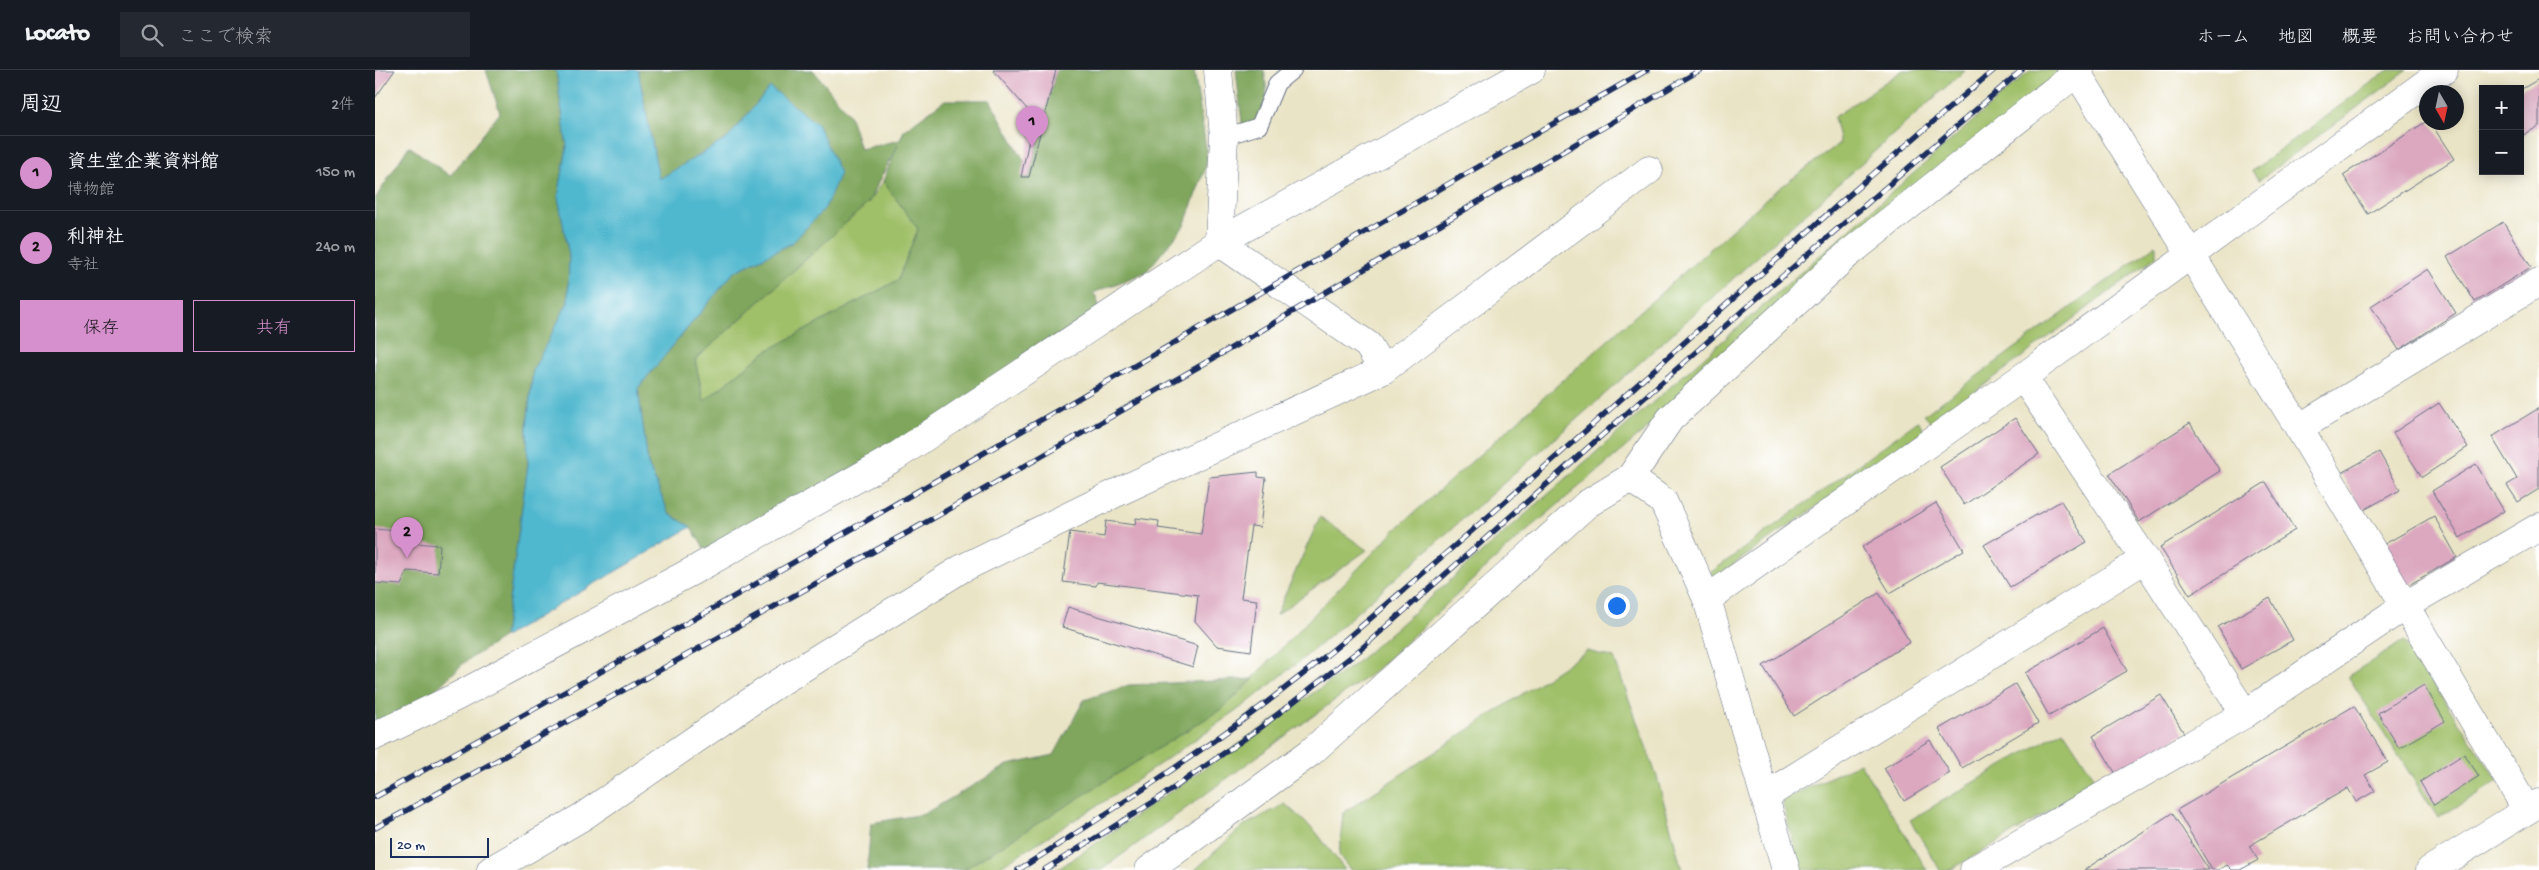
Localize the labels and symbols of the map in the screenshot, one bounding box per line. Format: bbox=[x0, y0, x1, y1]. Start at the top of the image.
north arrow bbox=[2419, 85, 2464, 130]
pin: 1 bbox=[1016, 106, 1048, 147]
pin: 2 bbox=[391, 517, 423, 558]
your location bbox=[1604, 593, 1630, 619]
scale bar bbox=[390, 835, 489, 858]

